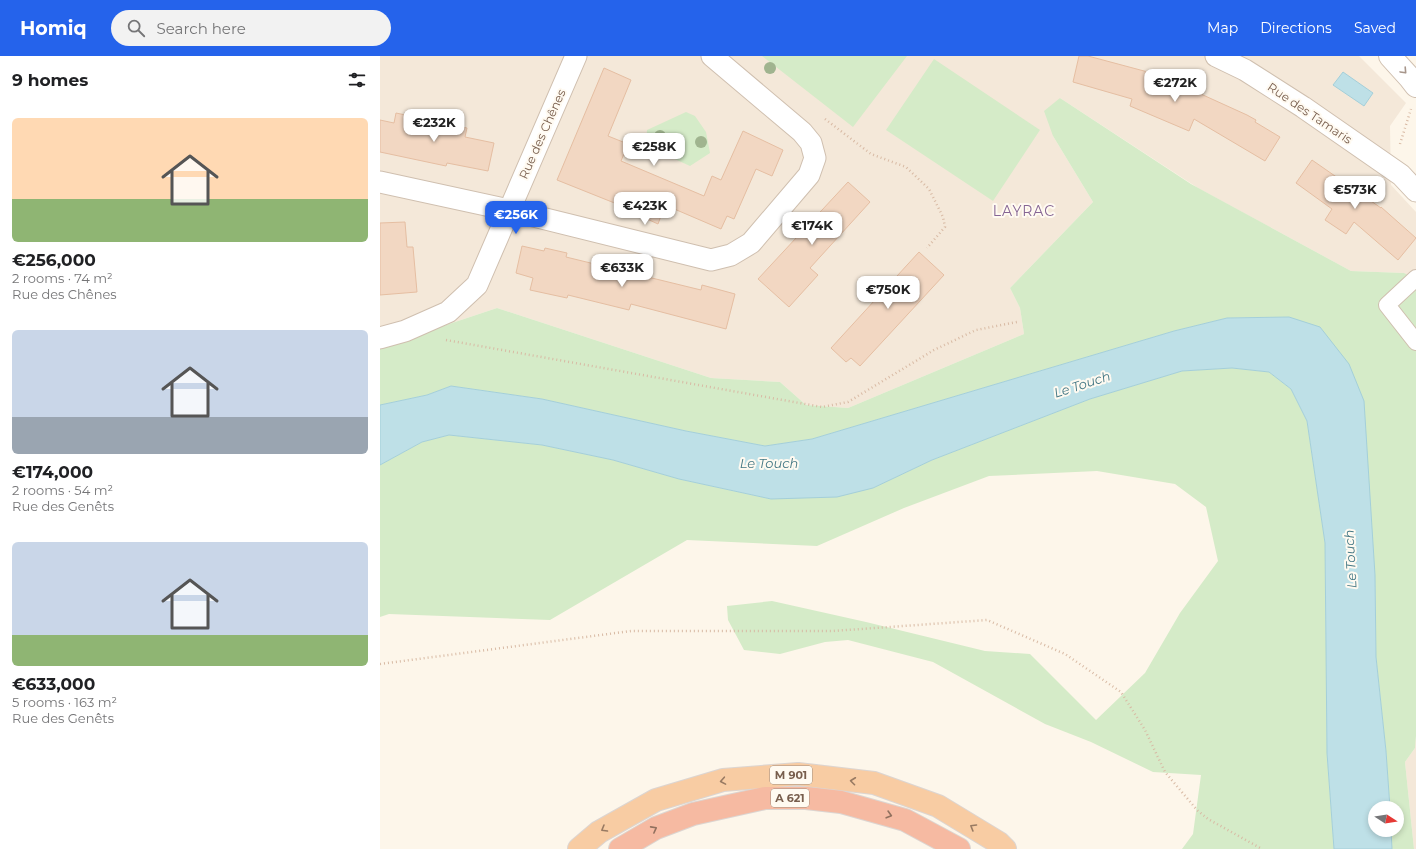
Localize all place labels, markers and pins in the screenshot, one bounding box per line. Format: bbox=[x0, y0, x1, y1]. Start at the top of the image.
pin: €272K bbox=[1147, 69, 1203, 103]
pin: €232K bbox=[406, 109, 462, 143]
pin: €258K bbox=[626, 133, 682, 167]
pin: €573K bbox=[1327, 176, 1383, 210]
pin: €423K bbox=[617, 192, 673, 226]
pin: €256K bbox=[488, 201, 544, 235]
pin: €174K bbox=[784, 212, 840, 246]
pin: €633K bbox=[594, 254, 650, 288]
pin: €750K bbox=[860, 276, 916, 310]

